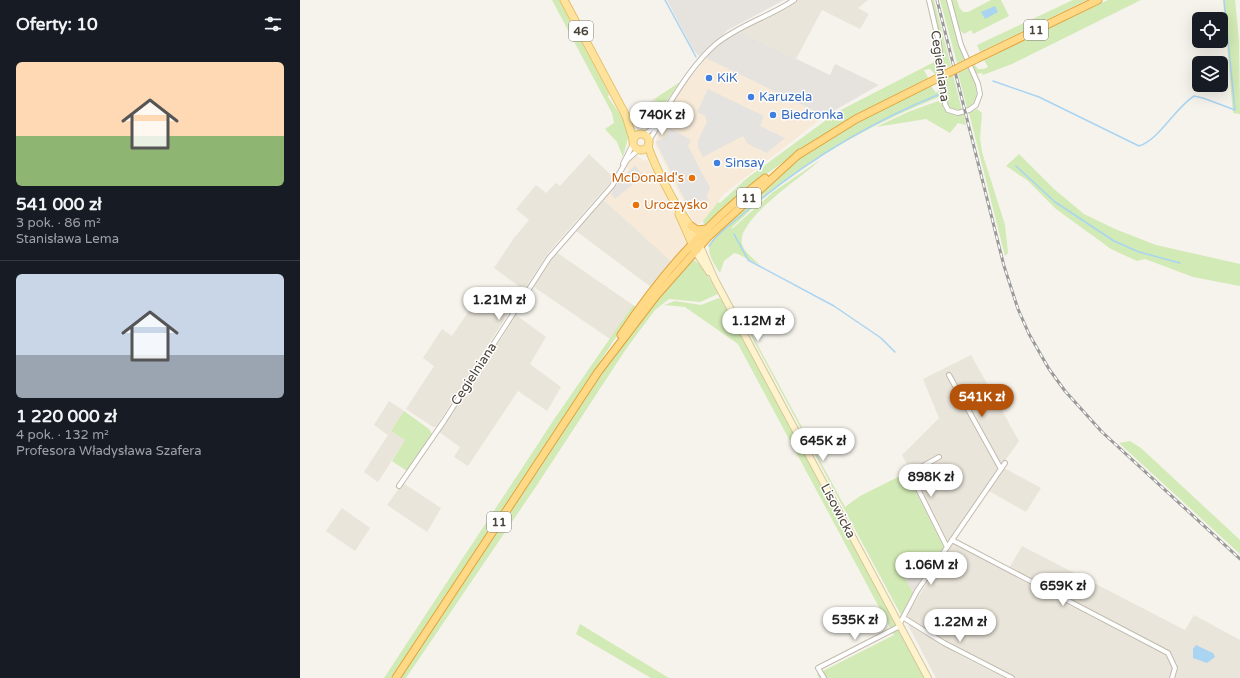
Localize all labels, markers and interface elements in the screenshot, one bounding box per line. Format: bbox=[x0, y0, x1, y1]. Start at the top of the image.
map controls bbox=[1192, 12, 1228, 92]
button: locate bbox=[1192, 12, 1228, 48]
icon: filters bbox=[262, 13, 284, 35]
text: Oferty: 10 bbox=[16, 14, 98, 35]
road number: 11 bbox=[1024, 20, 1048, 40]
road number: 46 bbox=[569, 21, 593, 41]
street label: Cegielniana bbox=[927, 29, 953, 103]
button: layers bbox=[1192, 56, 1228, 92]
place label: KiK bbox=[717, 70, 738, 86]
marker: KiK bbox=[704, 73, 714, 83]
icon: home bbox=[114, 88, 186, 160]
place label: Karuzela bbox=[759, 89, 812, 105]
marker: Karuzela bbox=[746, 92, 756, 102]
pin: 740K zł bbox=[625, 102, 699, 136]
text: 740K zł bbox=[639, 107, 685, 123]
place label: Biedronka bbox=[781, 107, 844, 123]
marker: Biedronka bbox=[768, 110, 778, 120]
place label: Sinsay bbox=[725, 155, 764, 171]
marker: Sinsay bbox=[712, 158, 722, 168]
place label: McDonald's bbox=[611, 170, 684, 186]
marker: McDonald's bbox=[687, 173, 697, 183]
road number: 11 bbox=[737, 188, 761, 208]
text: 541 000 zł bbox=[16, 194, 102, 215]
place label: Uroczysko bbox=[644, 197, 708, 213]
marker: Uroczysko bbox=[631, 200, 641, 210]
text: 3 pok. · 86 m² bbox=[16, 215, 101, 231]
text: Stanisława Lema bbox=[16, 231, 119, 247]
pin: 1.21M zł bbox=[458, 287, 540, 321]
text: 1.21M zł bbox=[472, 292, 526, 308]
icon: home bbox=[114, 300, 186, 372]
pin: 1.12M zł bbox=[717, 308, 799, 342]
text: 1.12M zł bbox=[731, 313, 785, 329]
street label: Cegielniana bbox=[448, 339, 500, 409]
pin: 541K zł bbox=[945, 384, 1019, 418]
text: 541K zł bbox=[959, 389, 1005, 405]
text: 1 220 000 zł bbox=[16, 406, 117, 427]
text: 4 pok. · 132 m² bbox=[16, 427, 109, 443]
pin: 645K zł bbox=[786, 428, 860, 462]
text: 645K zł bbox=[800, 433, 846, 449]
text: Profesora Władysława Szafera bbox=[16, 443, 202, 459]
pin: 898K zł bbox=[894, 464, 968, 498]
text: 898K zł bbox=[908, 469, 954, 485]
street label: Lisowicka bbox=[817, 481, 859, 541]
road number: 11 bbox=[487, 512, 511, 532]
pin: 1.06M zł bbox=[890, 552, 972, 586]
text: 1.06M zł bbox=[904, 557, 958, 573]
pin: 659K zł bbox=[1026, 573, 1100, 607]
text: 659K zł bbox=[1040, 578, 1086, 594]
pin: 535K zł bbox=[818, 607, 892, 641]
pin: 1.22M zł bbox=[919, 609, 1001, 643]
text: 535K zł bbox=[832, 612, 878, 628]
text: 1.22M zł bbox=[933, 614, 987, 630]

